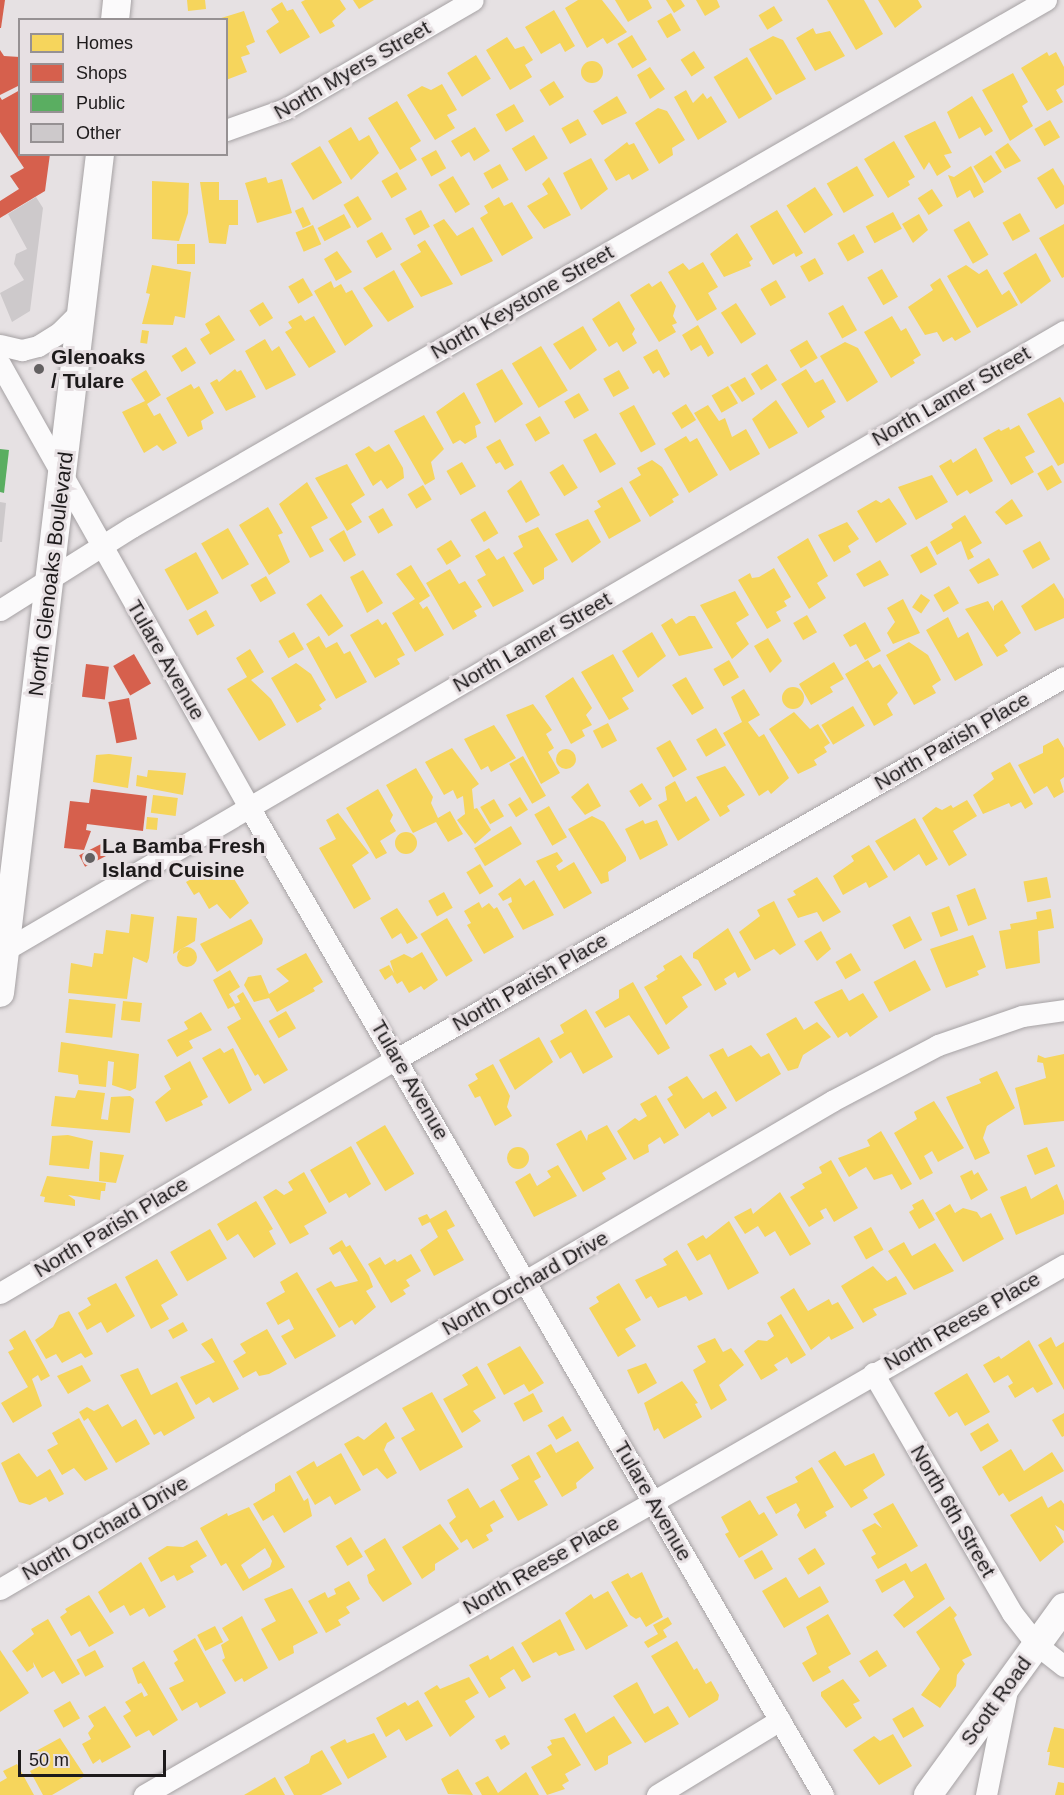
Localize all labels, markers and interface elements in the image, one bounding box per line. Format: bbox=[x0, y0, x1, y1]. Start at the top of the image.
street label: North Myers Street bbox=[269, 15, 435, 125]
legend bbox=[18, 18, 228, 156]
text: Homes bbox=[76, 33, 133, 53]
text: Shops bbox=[76, 63, 127, 83]
text: Public bbox=[76, 93, 125, 113]
text: Other bbox=[76, 123, 121, 143]
street label: North Keystone Street bbox=[426, 239, 618, 365]
street label: North Lamer Street bbox=[867, 340, 1035, 452]
place label: Glenoaks / Tulare bbox=[51, 344, 146, 394]
marker: Glenoaks / Tulare bbox=[32, 362, 46, 376]
street label: North Glenoaks Boulevard bbox=[23, 450, 79, 698]
street label: North Lamer Street bbox=[448, 586, 616, 698]
street label: Tulare Avenue bbox=[121, 595, 211, 725]
street label: North Parish Place bbox=[870, 686, 1034, 796]
place label: La Bamba Fresh Island Cuisine bbox=[102, 833, 265, 883]
marker: La Bamba Fresh Island Cuisine bbox=[83, 851, 97, 865]
street label: North Parish Place bbox=[448, 927, 612, 1037]
street label: Tulare Avenue bbox=[365, 1015, 455, 1145]
street label: North Parish Place bbox=[29, 1171, 193, 1283]
street label: North Orchard Drive bbox=[437, 1225, 613, 1341]
street label: North Reese Place bbox=[879, 1266, 1045, 1376]
street label: Tulare Avenue bbox=[608, 1436, 698, 1566]
street label: North 6th Street bbox=[905, 1441, 1001, 1581]
street label: North Orchard Drive bbox=[17, 1470, 193, 1586]
street label: North Reese Place bbox=[458, 1510, 624, 1620]
street label: Scott Road bbox=[955, 1652, 1037, 1750]
scale bar bbox=[21, 1738, 170, 1776]
text: 50 m bbox=[29, 1750, 69, 1770]

